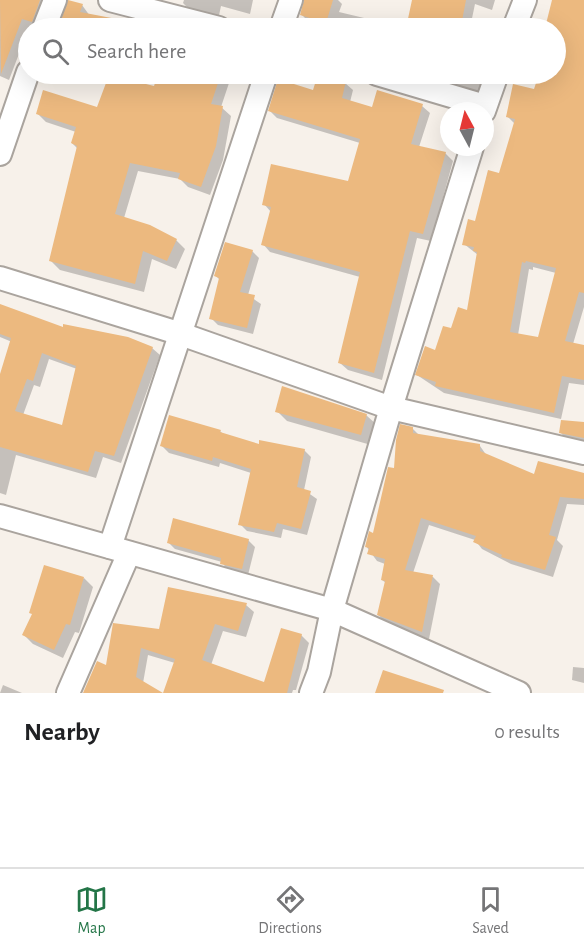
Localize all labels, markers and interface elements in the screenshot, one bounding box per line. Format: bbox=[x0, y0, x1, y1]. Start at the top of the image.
search box bbox=[18, 18, 566, 84]
icon: search bbox=[39, 35, 72, 68]
text: Search here bbox=[87, 40, 186, 62]
north arrow bbox=[440, 102, 494, 156]
text: Nearby bbox=[24, 719, 100, 745]
text: 0 results bbox=[494, 722, 560, 742]
tab: Map bbox=[75, 883, 108, 938]
tab: Directions bbox=[258, 883, 322, 938]
tab: Saved bbox=[472, 883, 509, 938]

